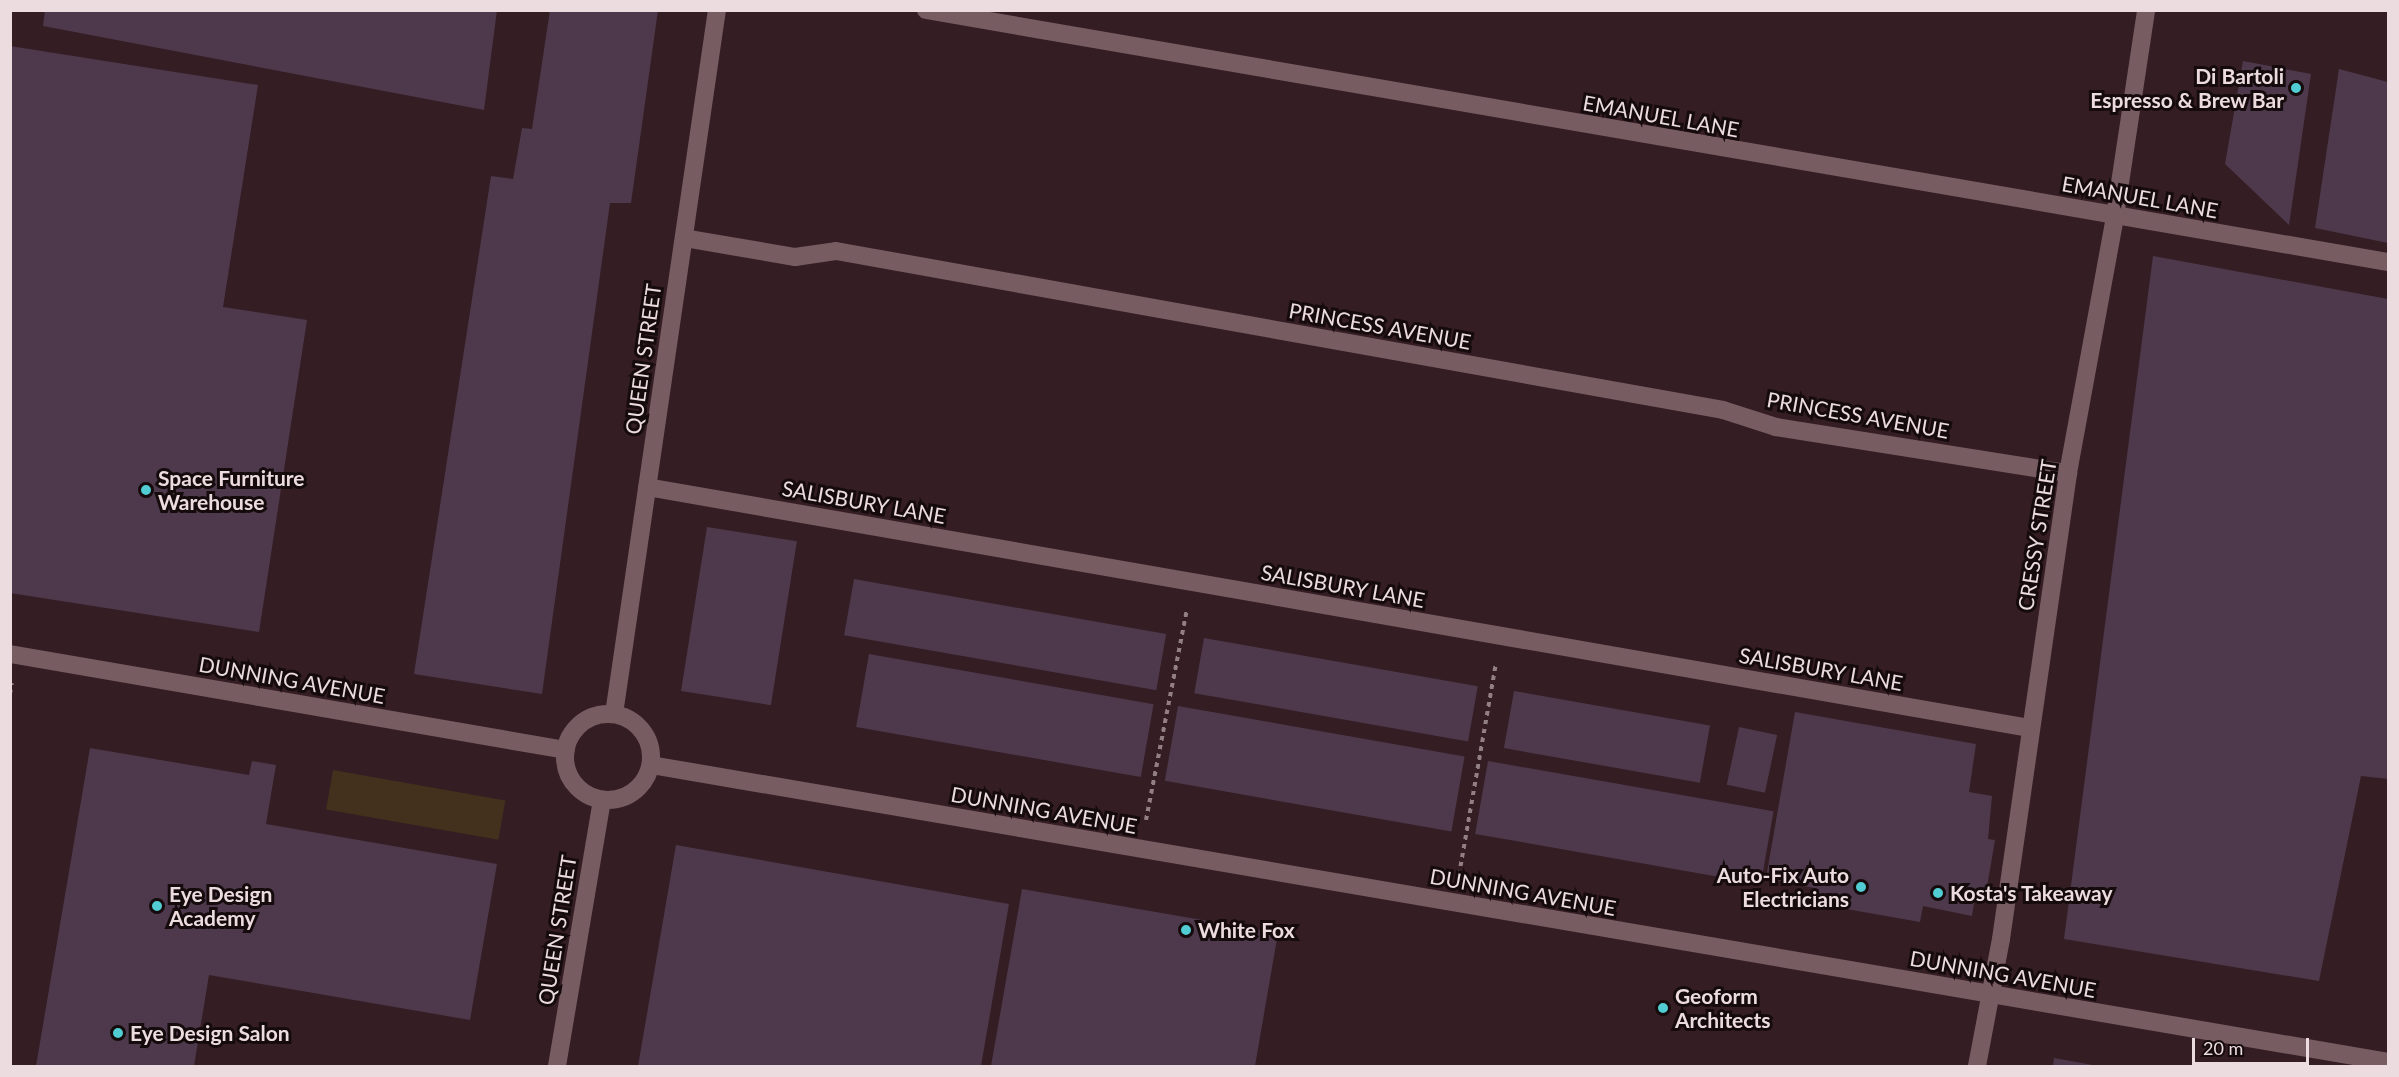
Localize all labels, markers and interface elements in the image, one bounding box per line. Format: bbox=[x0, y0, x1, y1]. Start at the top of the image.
place label: Di Bartoli Espresso & Brew Bar bbox=[2090, 63, 2284, 113]
marker: Di Bartoli Espresso & Brew Bar bbox=[2289, 81, 2303, 95]
street label: EMANUEL LANE bbox=[1581, 90, 1741, 142]
street label: EMANUEL LANE bbox=[2060, 171, 2220, 223]
street label: QUEEN STREET bbox=[620, 282, 666, 436]
street label: PRINCESS AVENUE bbox=[1287, 298, 1473, 354]
street label: PRINCESS AVENUE bbox=[1765, 387, 1951, 443]
street label: CRESSY STREET bbox=[2013, 457, 2061, 613]
place label: Space Furniture Warehouse bbox=[158, 465, 305, 515]
street label: SALISBURY LANE bbox=[780, 475, 948, 529]
marker: Space Furniture Warehouse bbox=[139, 483, 153, 497]
street label: SALISBURY LANE bbox=[1259, 559, 1427, 613]
street label: SALISBURY LANE bbox=[1737, 642, 1905, 696]
street label: DUNNING AVENUE bbox=[197, 651, 387, 709]
street label: DUNNING AVENUE bbox=[949, 781, 1139, 839]
street label: QUEEN STREET bbox=[533, 853, 581, 1007]
place label: Auto-Fix Auto Electricians bbox=[1716, 862, 1849, 912]
street label: DUNNING AVENUE bbox=[1428, 863, 1618, 921]
marker: Auto-Fix Auto Electricians bbox=[1854, 880, 1868, 894]
place label: Kosta's Takeaway bbox=[1950, 880, 2113, 906]
place label: Eye Design Academy bbox=[169, 881, 272, 931]
marker: Kosta's Takeaway bbox=[1931, 886, 1945, 900]
marker: Eye Design Academy bbox=[150, 899, 164, 913]
place label: White Fox bbox=[1198, 917, 1295, 943]
marker: White Fox bbox=[1179, 923, 1193, 937]
street label: DUNNING AVENUE bbox=[1908, 945, 2098, 1003]
place label: Geoform Architects bbox=[1675, 983, 1770, 1033]
marker: Geoform Architects bbox=[1656, 1001, 1670, 1015]
place label: Eye Design Salon bbox=[130, 1020, 290, 1046]
marker: Eye Design Salon bbox=[111, 1026, 125, 1040]
scale bar bbox=[2195, 1026, 2312, 1064]
text: 20 m bbox=[2203, 1037, 2243, 1059]

